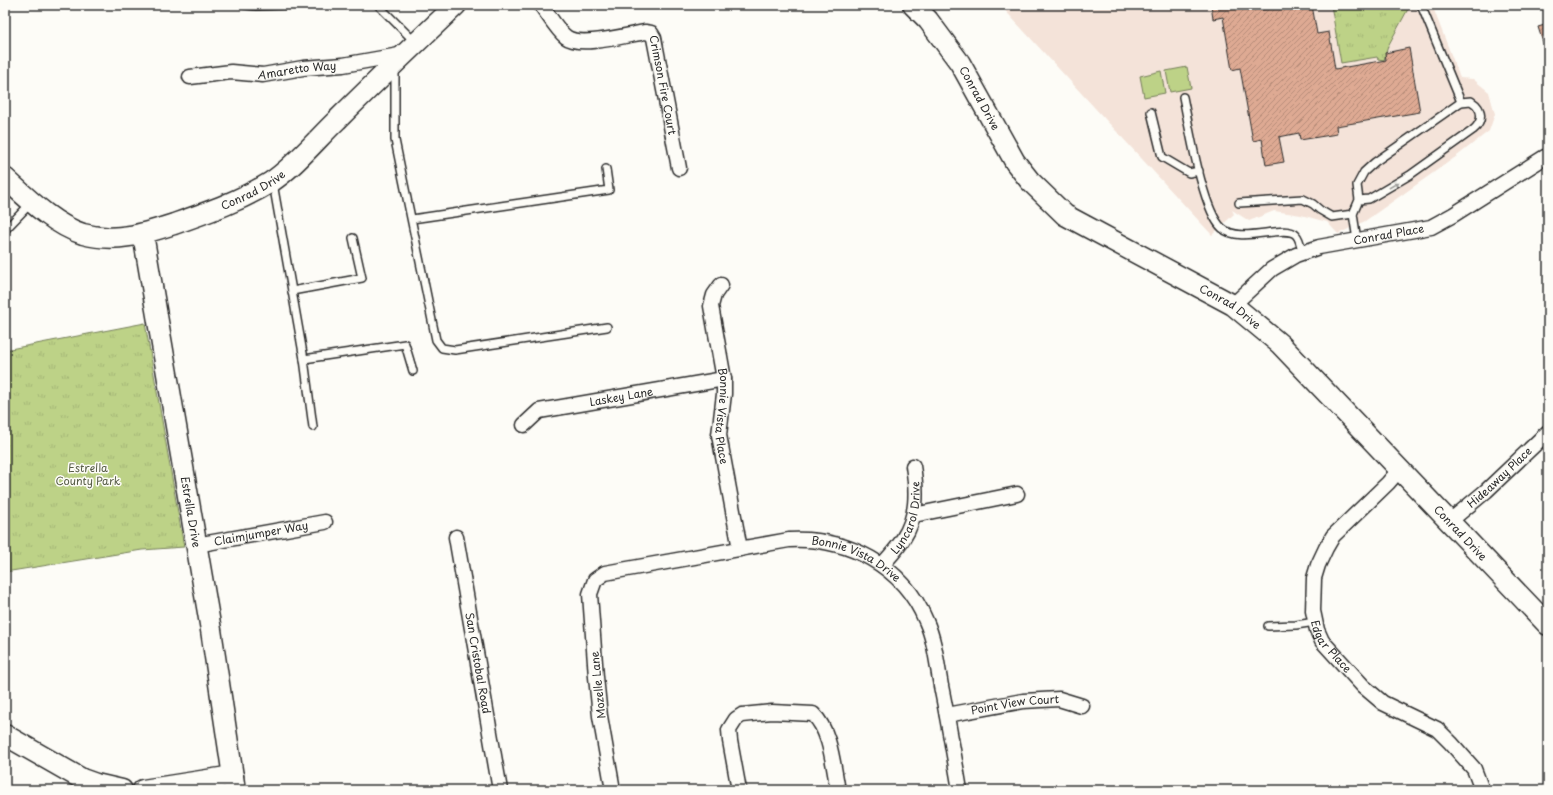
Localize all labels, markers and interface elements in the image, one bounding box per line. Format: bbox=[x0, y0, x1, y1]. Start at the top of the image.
street label: Crimson Fire Court bbox=[646, 34, 682, 137]
street label: Amaretto Way bbox=[257, 57, 337, 83]
street label: Conrad Drive bbox=[955, 63, 1005, 133]
street label: Conrad Drive bbox=[218, 166, 289, 214]
one-way arrow bbox=[1388, 181, 1400, 188]
street label: Conrad Place bbox=[1352, 219, 1425, 249]
street label: Conrad Drive bbox=[1196, 279, 1265, 333]
street label: Bonnie Vista Place bbox=[711, 366, 733, 466]
street label: Laskey Lane bbox=[588, 382, 654, 410]
street label: Hideaway Place bbox=[1463, 442, 1536, 512]
park label: Estrella County Park bbox=[55, 459, 121, 489]
street label: Estrella Drive bbox=[177, 475, 206, 549]
street label: Lyncarol Drive bbox=[886, 481, 924, 558]
street label: Conrad Drive bbox=[1430, 501, 1491, 564]
street label: Claimjumper Way bbox=[212, 516, 309, 550]
street label: Bonnie Vista Drive bbox=[811, 531, 905, 586]
street label: San Cristobal Road bbox=[461, 611, 496, 715]
street label: Edgar Place bbox=[1307, 619, 1356, 676]
street label: Mozelle Lane bbox=[586, 650, 610, 720]
street label: Point View Court bbox=[969, 690, 1060, 718]

